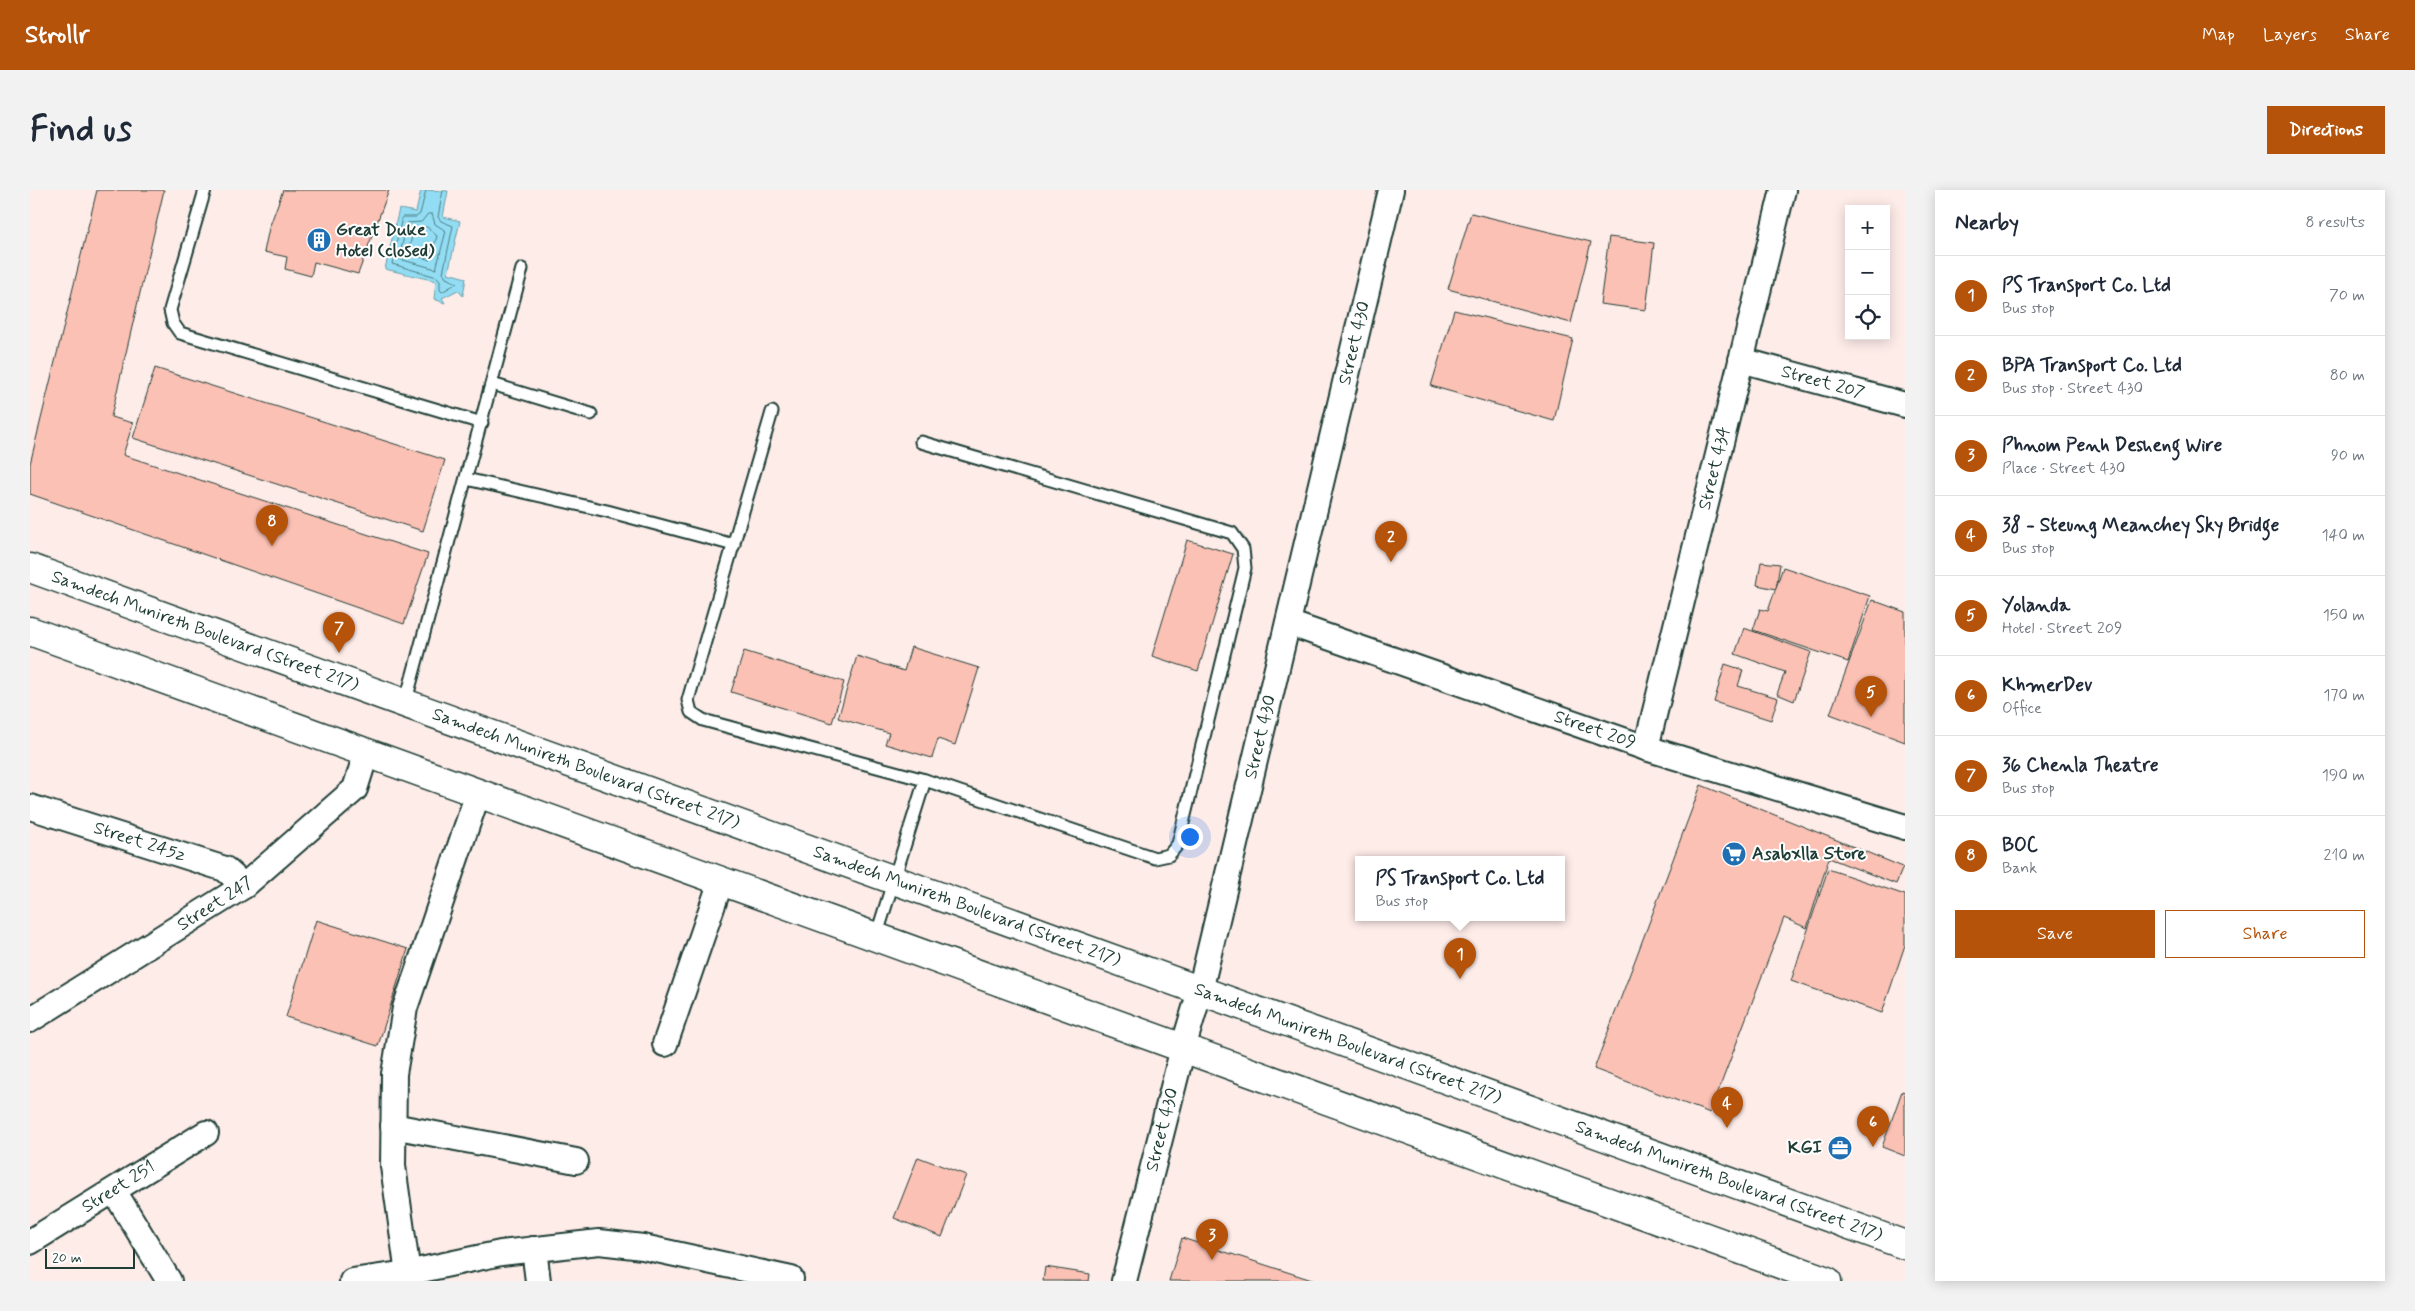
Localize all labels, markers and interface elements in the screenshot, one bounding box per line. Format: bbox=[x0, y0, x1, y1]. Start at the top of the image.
text: Strollr bbox=[25, 20, 89, 51]
text: Map bbox=[2202, 23, 2235, 47]
text: Layers bbox=[2263, 23, 2317, 47]
text: Share bbox=[2345, 23, 2390, 47]
button: Directions bbox=[2267, 106, 2385, 154]
text: Find us bbox=[30, 107, 132, 153]
map controls bbox=[1845, 205, 1890, 340]
button: + bbox=[1845, 205, 1890, 250]
text: Nearby bbox=[1955, 209, 2019, 237]
text: 8 results bbox=[2305, 212, 2365, 233]
place label: Great Duke Hotel (closed) bbox=[336, 218, 435, 263]
building icon: Great Duke Hotel (closed) bbox=[306, 227, 332, 253]
button: − bbox=[1845, 250, 1890, 295]
text: PS Transport Co. Ltd bbox=[2002, 273, 2171, 298]
text: 1 bbox=[1967, 285, 1975, 306]
text: 70 m bbox=[2329, 285, 2365, 306]
button: locate bbox=[1845, 295, 1890, 340]
text: Bus stop bbox=[2002, 298, 2055, 319]
street label: Street 430 bbox=[1333, 299, 1376, 387]
text: BPA Transport Co. Ltd bbox=[2002, 353, 2182, 378]
street label: Street 207 bbox=[1779, 360, 1867, 405]
text: 2 bbox=[1967, 365, 1975, 386]
text: 80 m bbox=[2330, 365, 2365, 386]
text: Bus stop · Street 430 bbox=[2002, 378, 2143, 399]
street label: Street 434 bbox=[1693, 424, 1737, 513]
text: Phnom Penh Desheng Wire bbox=[2002, 433, 2222, 458]
text: 3 bbox=[1967, 445, 1975, 466]
text: 90 m bbox=[2331, 445, 2365, 466]
text: Place · Street 430 bbox=[2002, 458, 2125, 479]
pin: 8 bbox=[256, 505, 288, 546]
text: 38 - Steung Meanchey Sky Bridge bbox=[2002, 513, 2279, 538]
pin: 2 bbox=[1375, 521, 1407, 562]
text: 4 bbox=[1966, 525, 1976, 546]
text: 140 m bbox=[2321, 525, 2365, 546]
text: Bus stop bbox=[2002, 538, 2055, 559]
street label: Samdech Munireth Boulevard (Street 217) bbox=[50, 566, 362, 698]
text: Yolanda bbox=[2002, 593, 2070, 618]
text: 5 bbox=[1966, 605, 1976, 626]
text: 150 m bbox=[2323, 605, 2365, 626]
pin: 7 bbox=[323, 612, 355, 653]
text: Hotel · Street 209 bbox=[2002, 618, 2122, 639]
text: KhmerDev bbox=[2002, 673, 2092, 698]
pin: 5 bbox=[1855, 676, 1887, 717]
text: 6 bbox=[1967, 685, 1975, 706]
text: 170 m bbox=[2323, 685, 2365, 706]
street label: Street 430 bbox=[1239, 693, 1282, 781]
text: Office bbox=[2002, 698, 2042, 719]
street label: Samdech Munireth Boulevard (Street 217) bbox=[429, 702, 743, 835]
street label: Street 209 bbox=[1551, 705, 1639, 755]
text: 36 Chenla Theatre bbox=[2002, 753, 2159, 778]
text: 7 bbox=[1966, 765, 1976, 786]
text: 190 m bbox=[2322, 765, 2365, 786]
text: Bus stop bbox=[2002, 778, 2055, 799]
street label: Street 245z bbox=[91, 816, 189, 868]
your location bbox=[1177, 824, 1203, 850]
text: BOC bbox=[2002, 833, 2038, 858]
street label: Samdech Munireth Boulevard (Street 217) bbox=[810, 840, 1124, 973]
supermarket icon: Asabxlla Store bbox=[1721, 841, 1747, 867]
place label: Asabxlla Store bbox=[1752, 842, 1866, 866]
text: 8 bbox=[1966, 845, 1976, 866]
text: 210 m bbox=[2324, 845, 2365, 866]
popup bbox=[1355, 856, 1565, 921]
text: Bank bbox=[2002, 858, 2037, 879]
text: PS Transport Co. Ltd bbox=[1376, 866, 1544, 891]
street label: Street 247 bbox=[173, 871, 259, 937]
text: Bus stop bbox=[1376, 891, 1428, 912]
button: Save bbox=[1955, 910, 2155, 958]
button: Share bbox=[2165, 910, 2365, 958]
pin: 1 bbox=[1444, 938, 1476, 979]
street label: Samdech Munireth Boulevard (Street 217) bbox=[1191, 977, 1505, 1110]
street label: Street 430 bbox=[1140, 1085, 1184, 1174]
pin: 4 bbox=[1711, 1087, 1743, 1128]
pin: 6 bbox=[1857, 1106, 1889, 1147]
street label: Samdech Munireth Boulevard (Street 217) bbox=[1572, 1115, 1886, 1248]
office icon: KGI bbox=[1827, 1135, 1853, 1161]
place label: KGI bbox=[1788, 1136, 1823, 1160]
street label: Street 251 bbox=[77, 1155, 160, 1219]
pin: 3 bbox=[1196, 1219, 1228, 1260]
scale bar bbox=[45, 1246, 135, 1269]
text: 20 m bbox=[52, 1249, 82, 1267]

